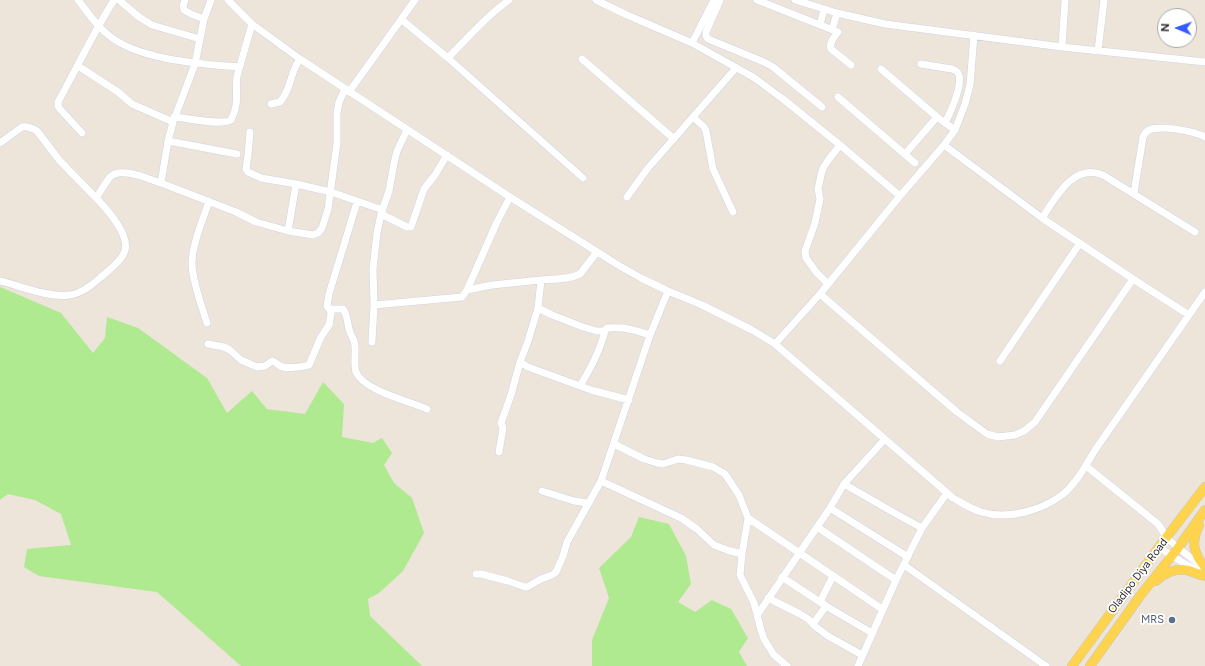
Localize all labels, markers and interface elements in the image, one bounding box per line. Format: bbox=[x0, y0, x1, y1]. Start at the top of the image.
north arrow bbox=[1157, 8, 1197, 48]
text: N bbox=[1159, 23, 1172, 32]
street label: Oladipo Diya Road bbox=[1105, 536, 1171, 616]
place label: MRS bbox=[1141, 613, 1164, 627]
marker: MRS bbox=[1167, 615, 1177, 625]

